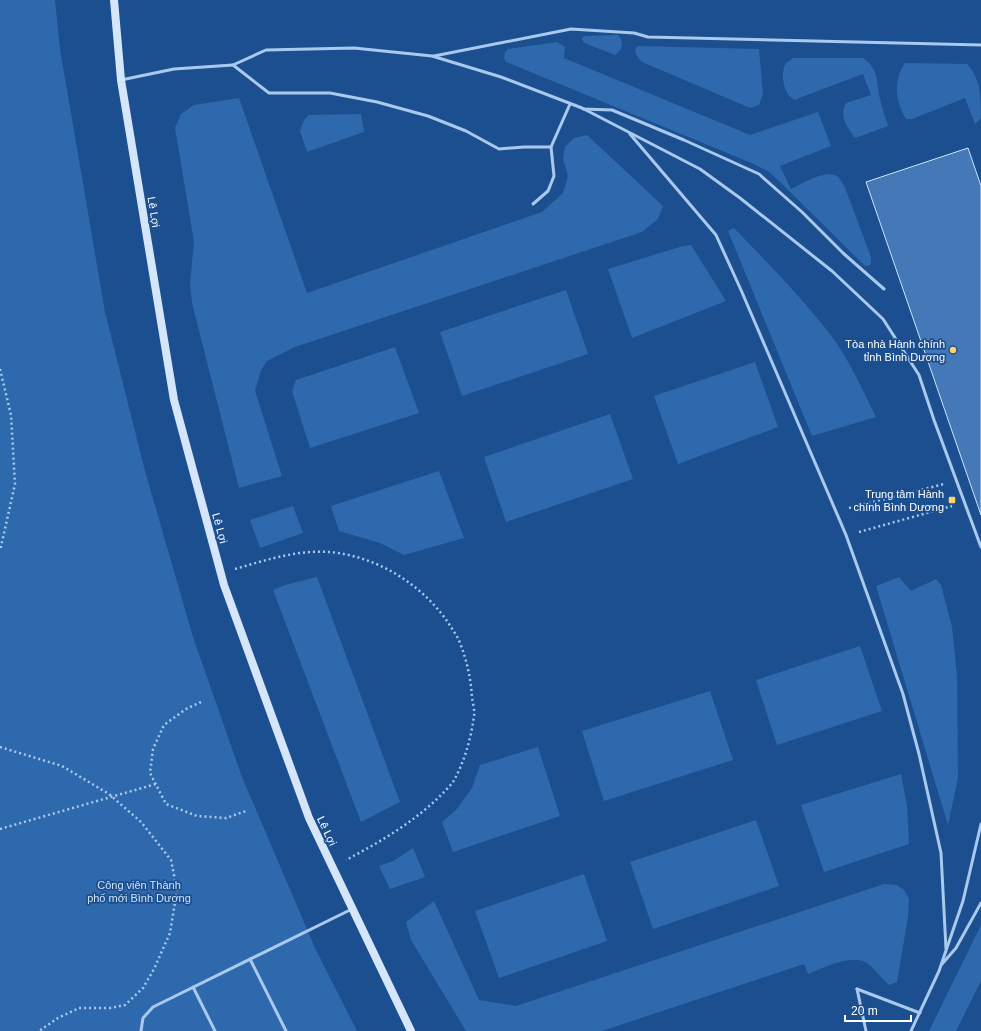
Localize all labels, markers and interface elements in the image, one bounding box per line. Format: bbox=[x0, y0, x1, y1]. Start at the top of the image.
street label: Lê Lợi bbox=[146, 196, 162, 228]
place label: Tòa nhà Hành chính tỉnh Bình Dương bbox=[845, 338, 945, 363]
marker: Tòa nhà Hành chính tỉnh Bình Dương bbox=[948, 345, 958, 355]
place label: Trung tâm Hành chính Bình Dương bbox=[854, 488, 944, 513]
marker: Trung tâm Hành chính Bình Dương bbox=[947, 495, 957, 505]
street label: Lê Lợi bbox=[210, 511, 230, 545]
street label: Lê Lợi bbox=[315, 814, 339, 848]
park label: Công viên Thành phố mới Bình Dương bbox=[87, 879, 191, 904]
scale bar bbox=[845, 997, 911, 1023]
text: 20 m bbox=[851, 1004, 878, 1018]

